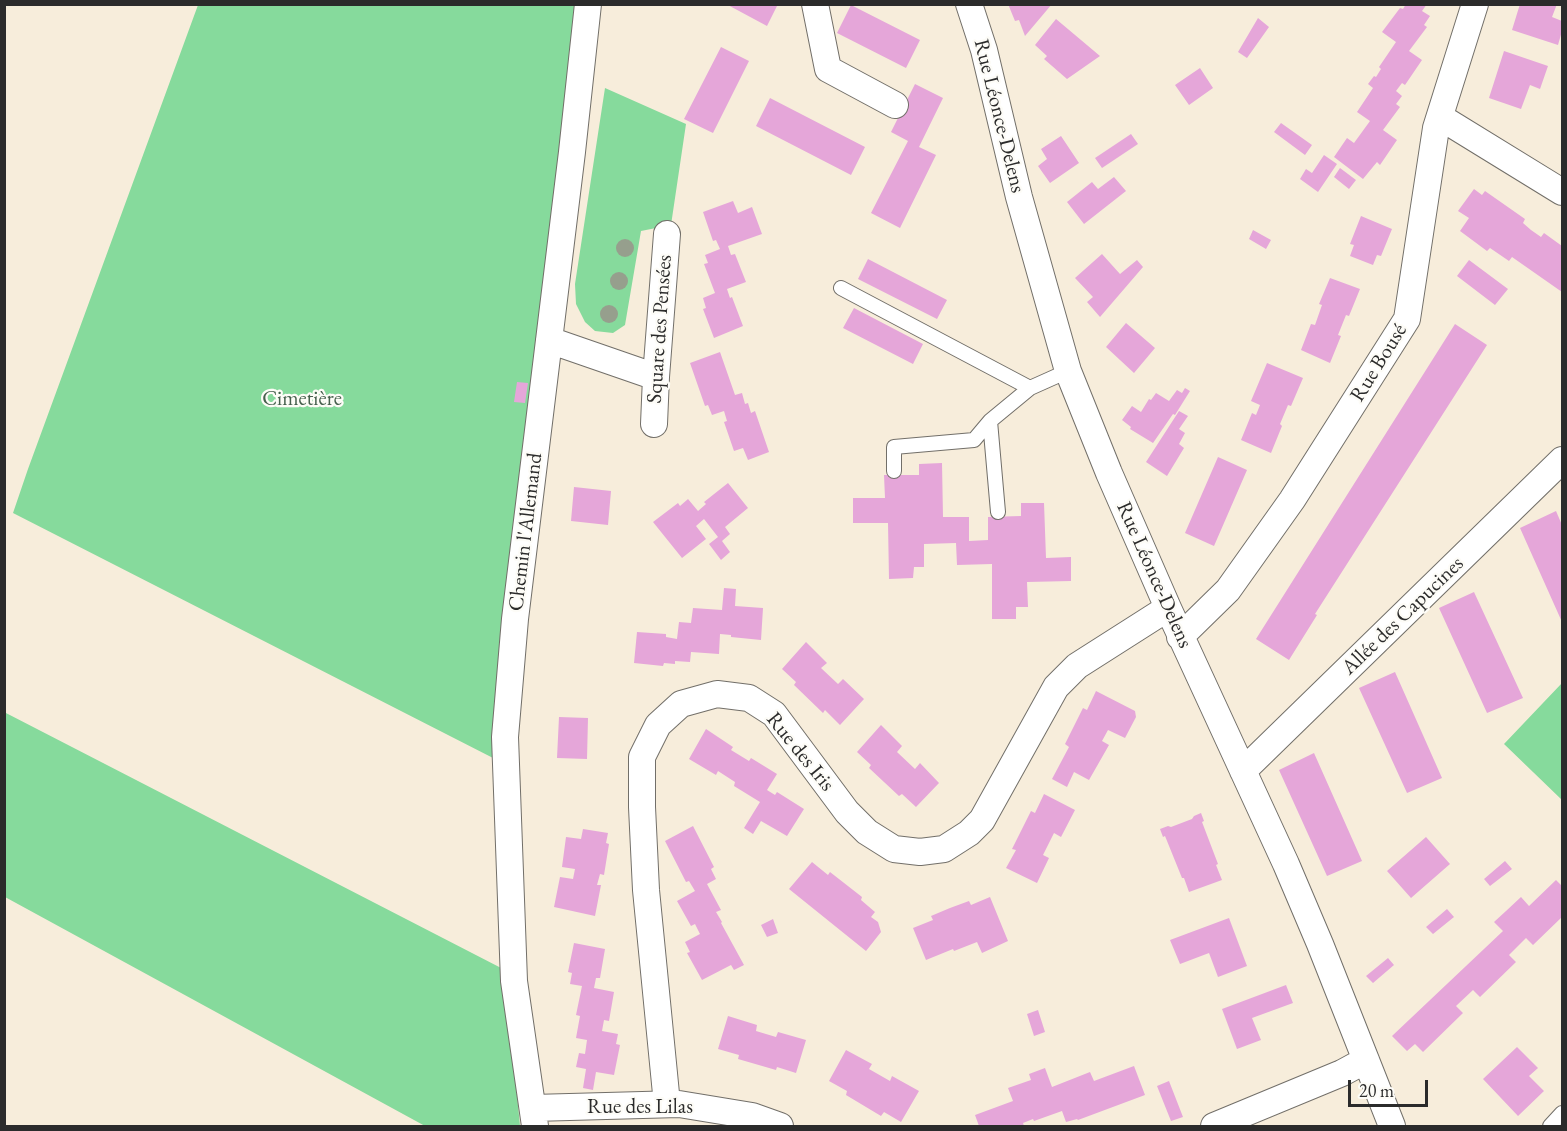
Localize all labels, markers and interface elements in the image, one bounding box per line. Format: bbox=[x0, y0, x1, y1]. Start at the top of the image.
street label: Rue Léonce-Delens bbox=[968, 37, 1030, 195]
street label: Square des Pensées bbox=[642, 254, 678, 404]
street label: Rue Bousé bbox=[1345, 319, 1413, 407]
park label: Cimetière bbox=[262, 386, 342, 412]
street label: Chemin l'Allemand bbox=[504, 451, 548, 613]
street label: Rue Léonce-Delens bbox=[1110, 498, 1198, 652]
street label: Allée des Capucines bbox=[1337, 551, 1469, 681]
street label: Rue des Iris bbox=[761, 707, 839, 797]
scale bar bbox=[1351, 1068, 1430, 1106]
text: 20 m bbox=[1359, 1079, 1394, 1102]
street label: Rue des Lilas bbox=[587, 1094, 693, 1120]

